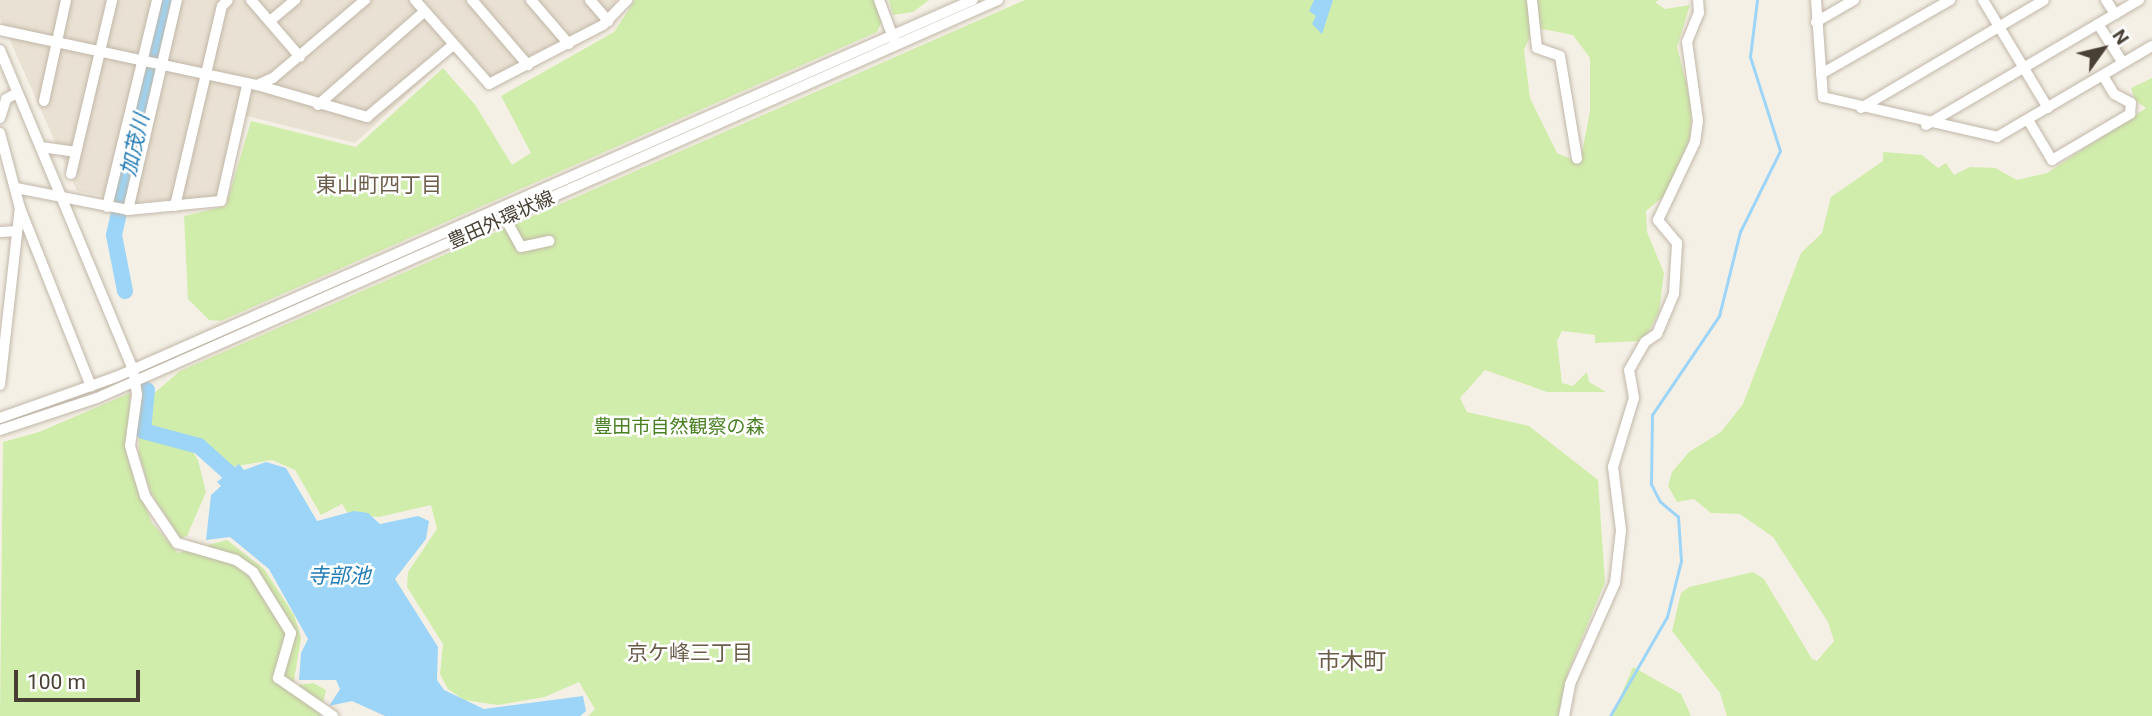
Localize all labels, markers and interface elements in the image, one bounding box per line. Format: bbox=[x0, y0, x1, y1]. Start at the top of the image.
north arrow bbox=[2068, 14, 2138, 84]
text: N bbox=[2108, 25, 2134, 49]
water label: 加茂川 bbox=[116, 111, 154, 179]
district label: 東山町四丁目 bbox=[316, 172, 442, 198]
street label: 豊田外環状線 bbox=[444, 186, 558, 254]
park label: 豊田市自然観察の森 bbox=[594, 416, 764, 438]
water label: 寺部池 bbox=[308, 563, 370, 589]
district label: 京ケ峰三丁目 bbox=[627, 640, 753, 666]
district label: 市木町 bbox=[1318, 648, 1386, 676]
scale bar bbox=[18, 656, 144, 700]
text: 100 m bbox=[27, 670, 86, 694]

